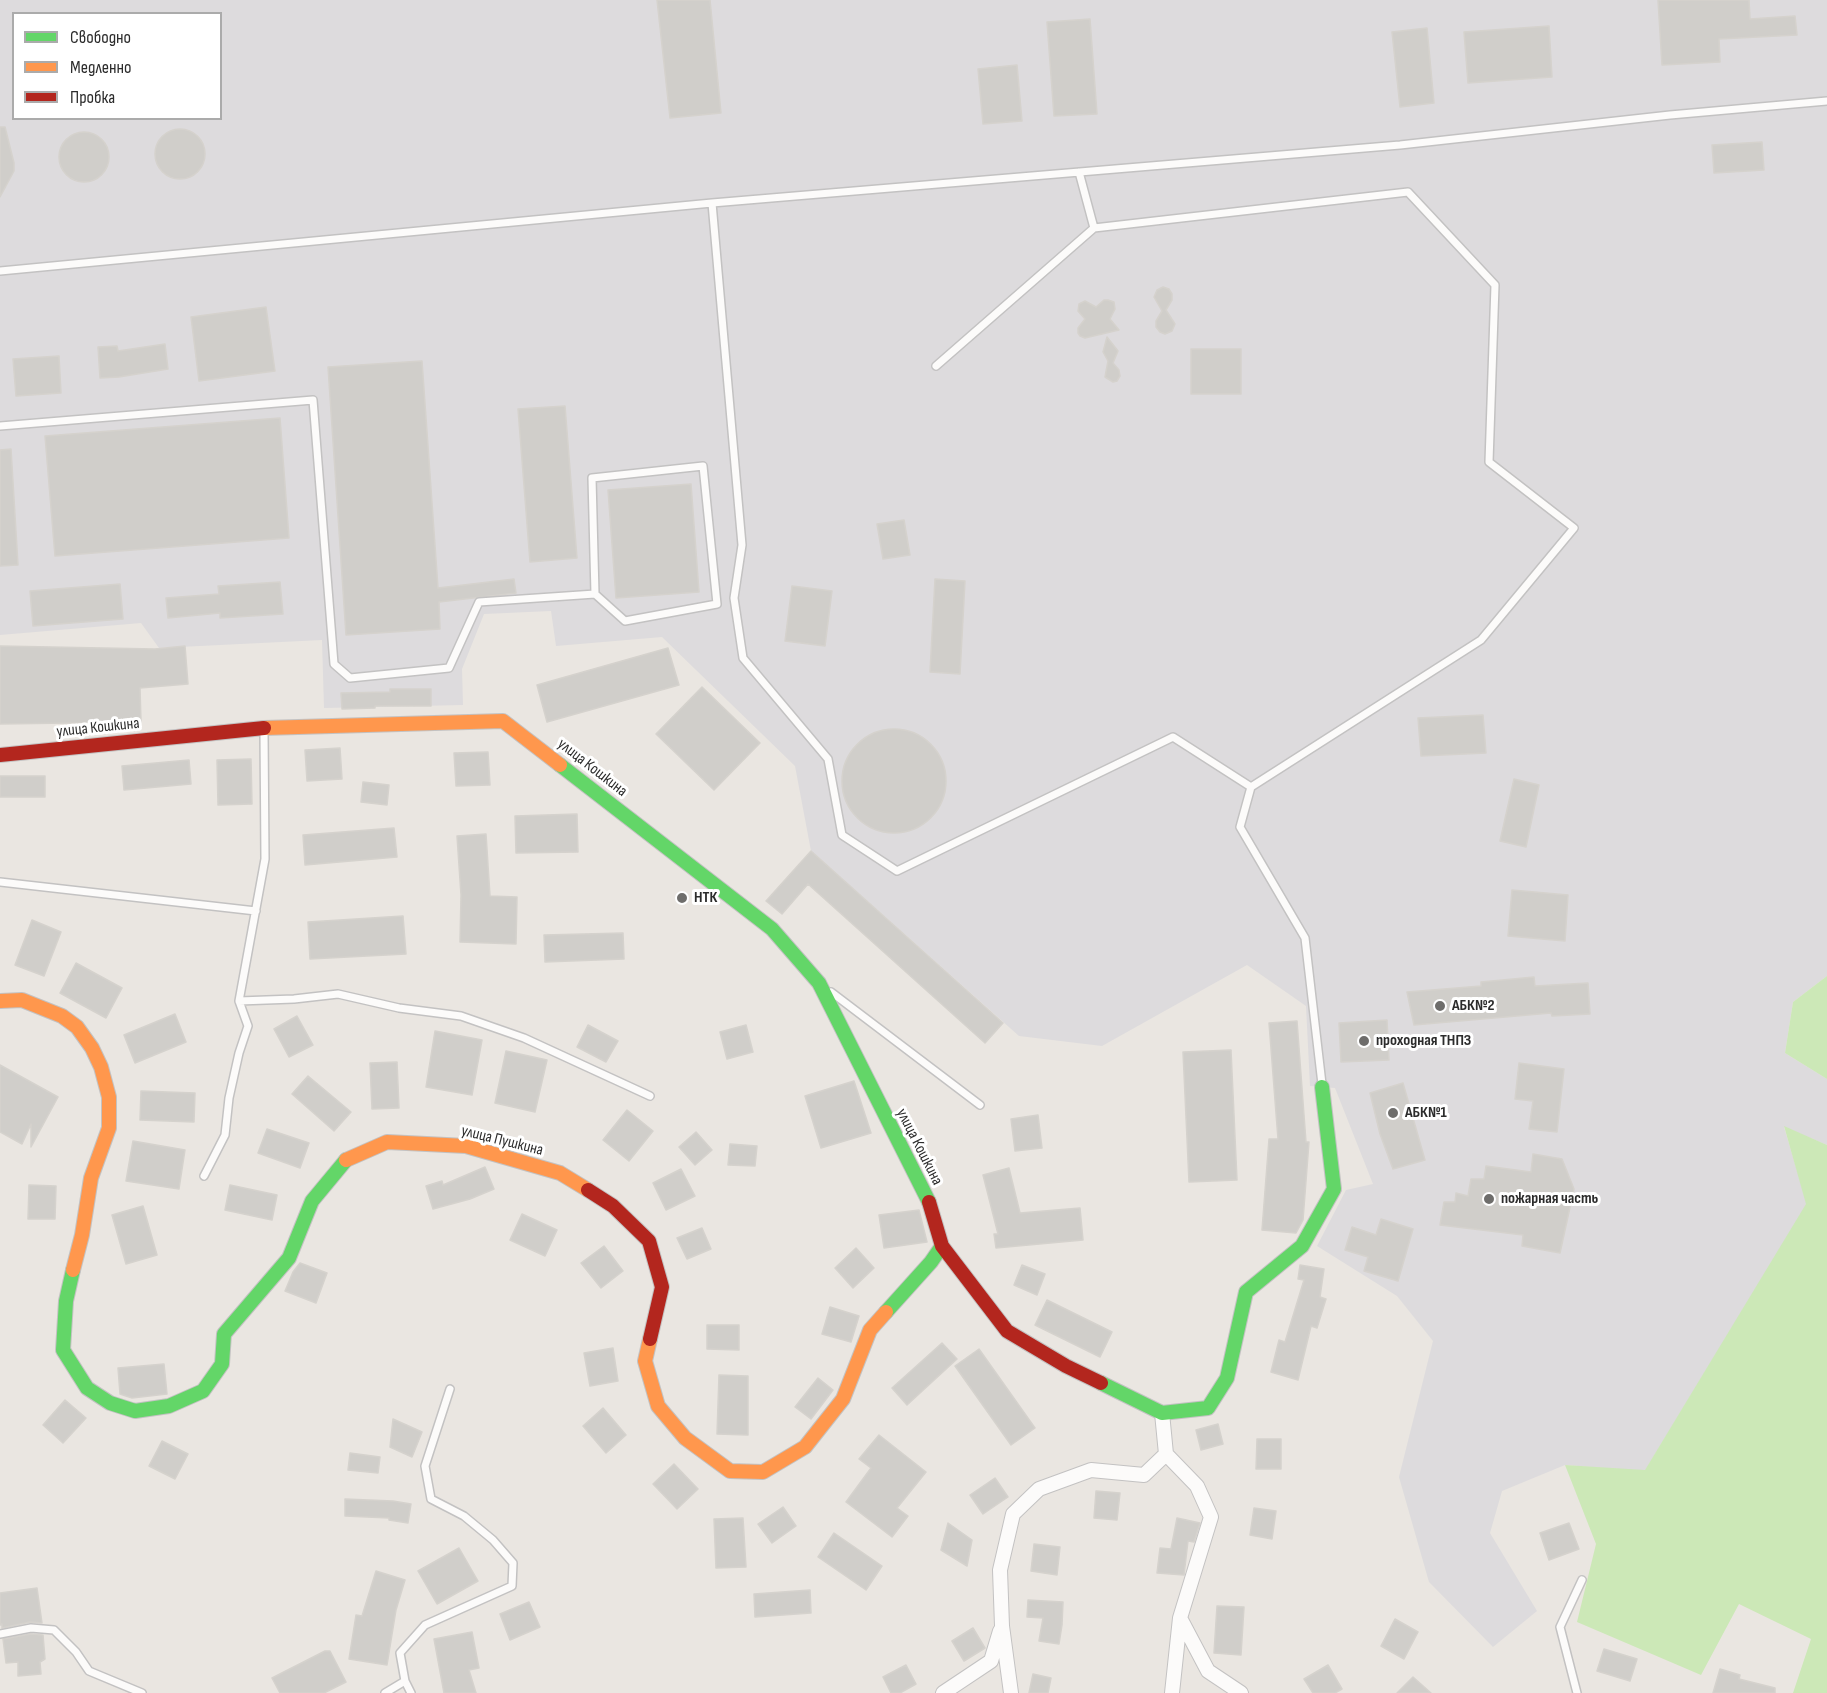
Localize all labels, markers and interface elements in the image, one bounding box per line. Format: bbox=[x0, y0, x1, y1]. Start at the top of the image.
legend bbox=[12, 12, 222, 120]
text: Свободно bbox=[70, 27, 131, 48]
text: Медленно bbox=[70, 57, 132, 78]
text: Пробка bbox=[70, 87, 115, 108]
street label: улица Кошкина bbox=[56, 714, 140, 742]
street label: улица Кошкина bbox=[553, 735, 631, 801]
place label: НТК bbox=[694, 888, 717, 908]
marker: НТК bbox=[675, 891, 689, 905]
place label: АБК№2 bbox=[1452, 996, 1495, 1016]
marker: АБК№2 bbox=[1433, 999, 1447, 1013]
place label: проходная ТНПЗ bbox=[1376, 1031, 1471, 1051]
marker: проходная ТНПЗ bbox=[1357, 1034, 1371, 1048]
place label: АБК№1 bbox=[1405, 1103, 1447, 1123]
street label: улица Кошкина bbox=[892, 1106, 946, 1188]
marker: АБК№1 bbox=[1386, 1106, 1400, 1120]
street label: улица Пушкина bbox=[459, 1122, 545, 1160]
place label: пожарная часть bbox=[1501, 1189, 1598, 1209]
marker: пожарная часть bbox=[1482, 1192, 1496, 1206]

